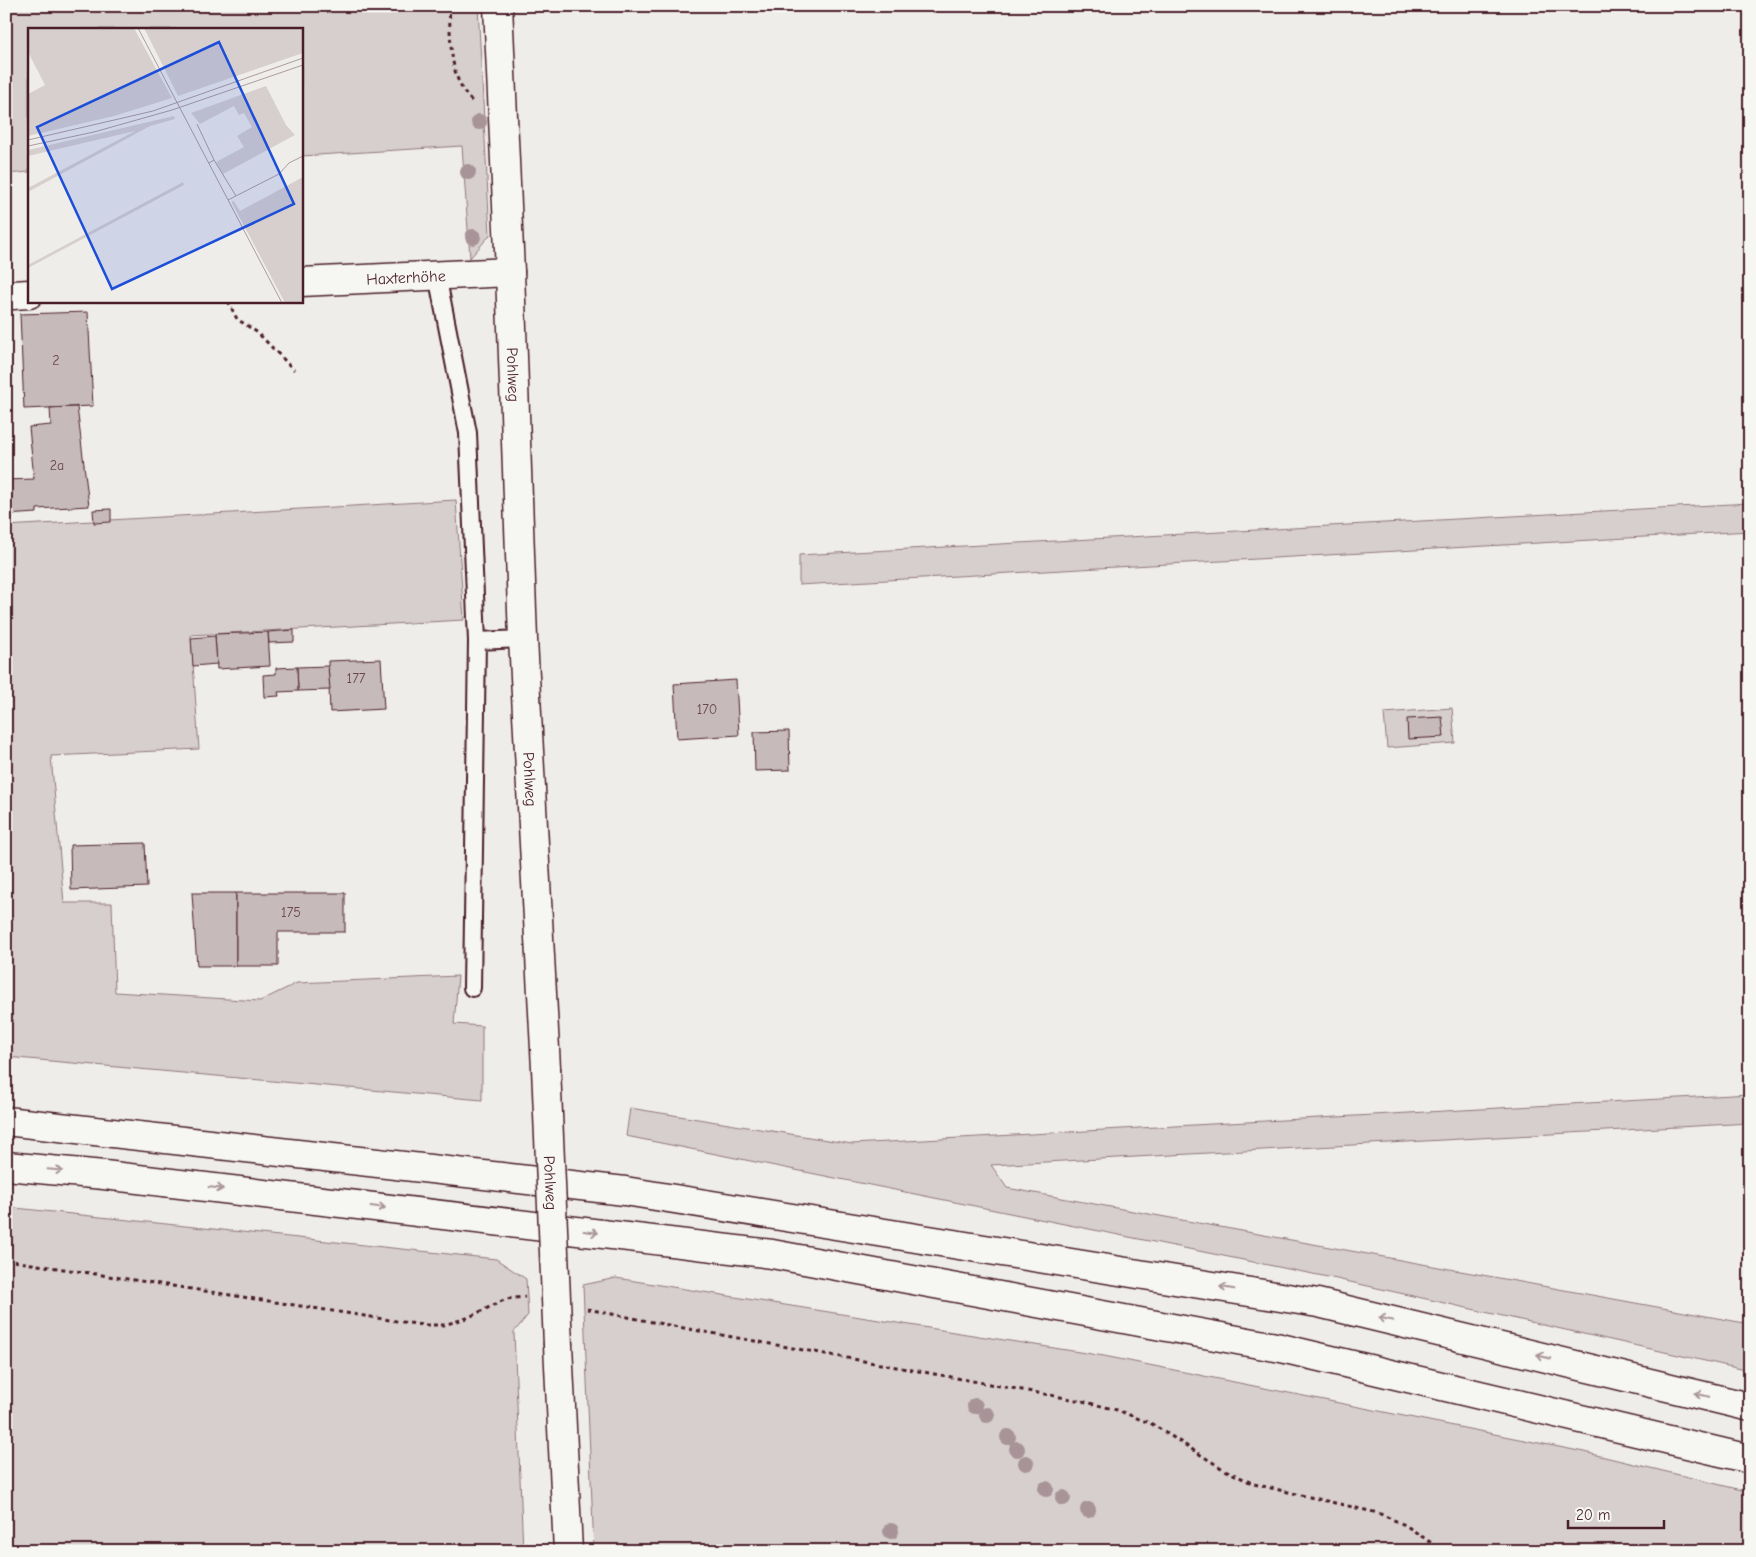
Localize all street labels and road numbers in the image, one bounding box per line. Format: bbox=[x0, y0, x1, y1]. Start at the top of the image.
street label: Haxterhöhe bbox=[366, 267, 446, 289]
street label: Pohlweg bbox=[503, 347, 523, 402]
street label: Pohlweg bbox=[519, 752, 540, 807]
street label: Pohlweg bbox=[540, 1155, 560, 1211]

